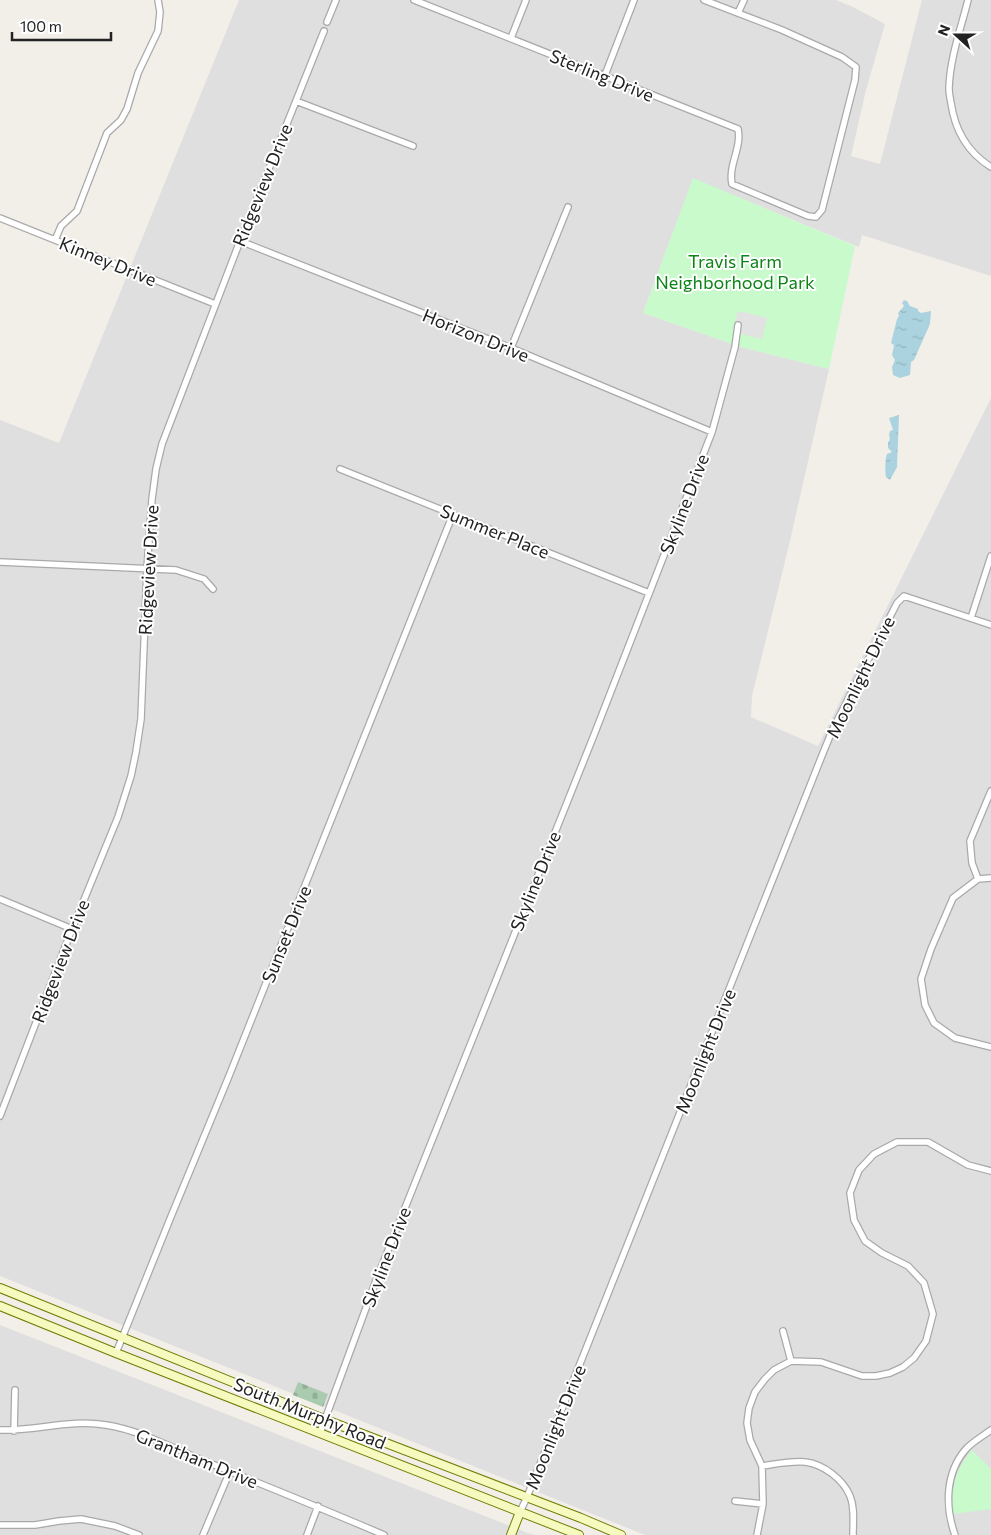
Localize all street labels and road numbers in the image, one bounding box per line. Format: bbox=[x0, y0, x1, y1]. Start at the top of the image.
street label: Sterling Drive bbox=[547, 44, 657, 106]
street label: Ridgeview Drive bbox=[227, 120, 297, 250]
street label: Kinney Drive bbox=[56, 232, 160, 290]
street label: Horizon Drive bbox=[419, 304, 533, 366]
street label: Skyline Drive bbox=[655, 451, 713, 557]
street label: Summer Place bbox=[437, 499, 553, 563]
street label: Ridgeview Drive bbox=[134, 504, 162, 636]
street label: Moonlight Drive bbox=[821, 613, 899, 741]
street label: Skyline Drive bbox=[505, 828, 565, 934]
street label: Sunset Drive bbox=[257, 882, 315, 986]
street label: Ridgeview Drive bbox=[26, 896, 94, 1026]
street label: Moonlight Drive bbox=[670, 985, 740, 1117]
street label: Skyline Drive bbox=[357, 1204, 415, 1310]
street label: Moonlight Drive bbox=[520, 1361, 590, 1493]
street label: South Murphy Road bbox=[231, 1372, 389, 1454]
street label: Grantham Drive bbox=[133, 1424, 261, 1492]

